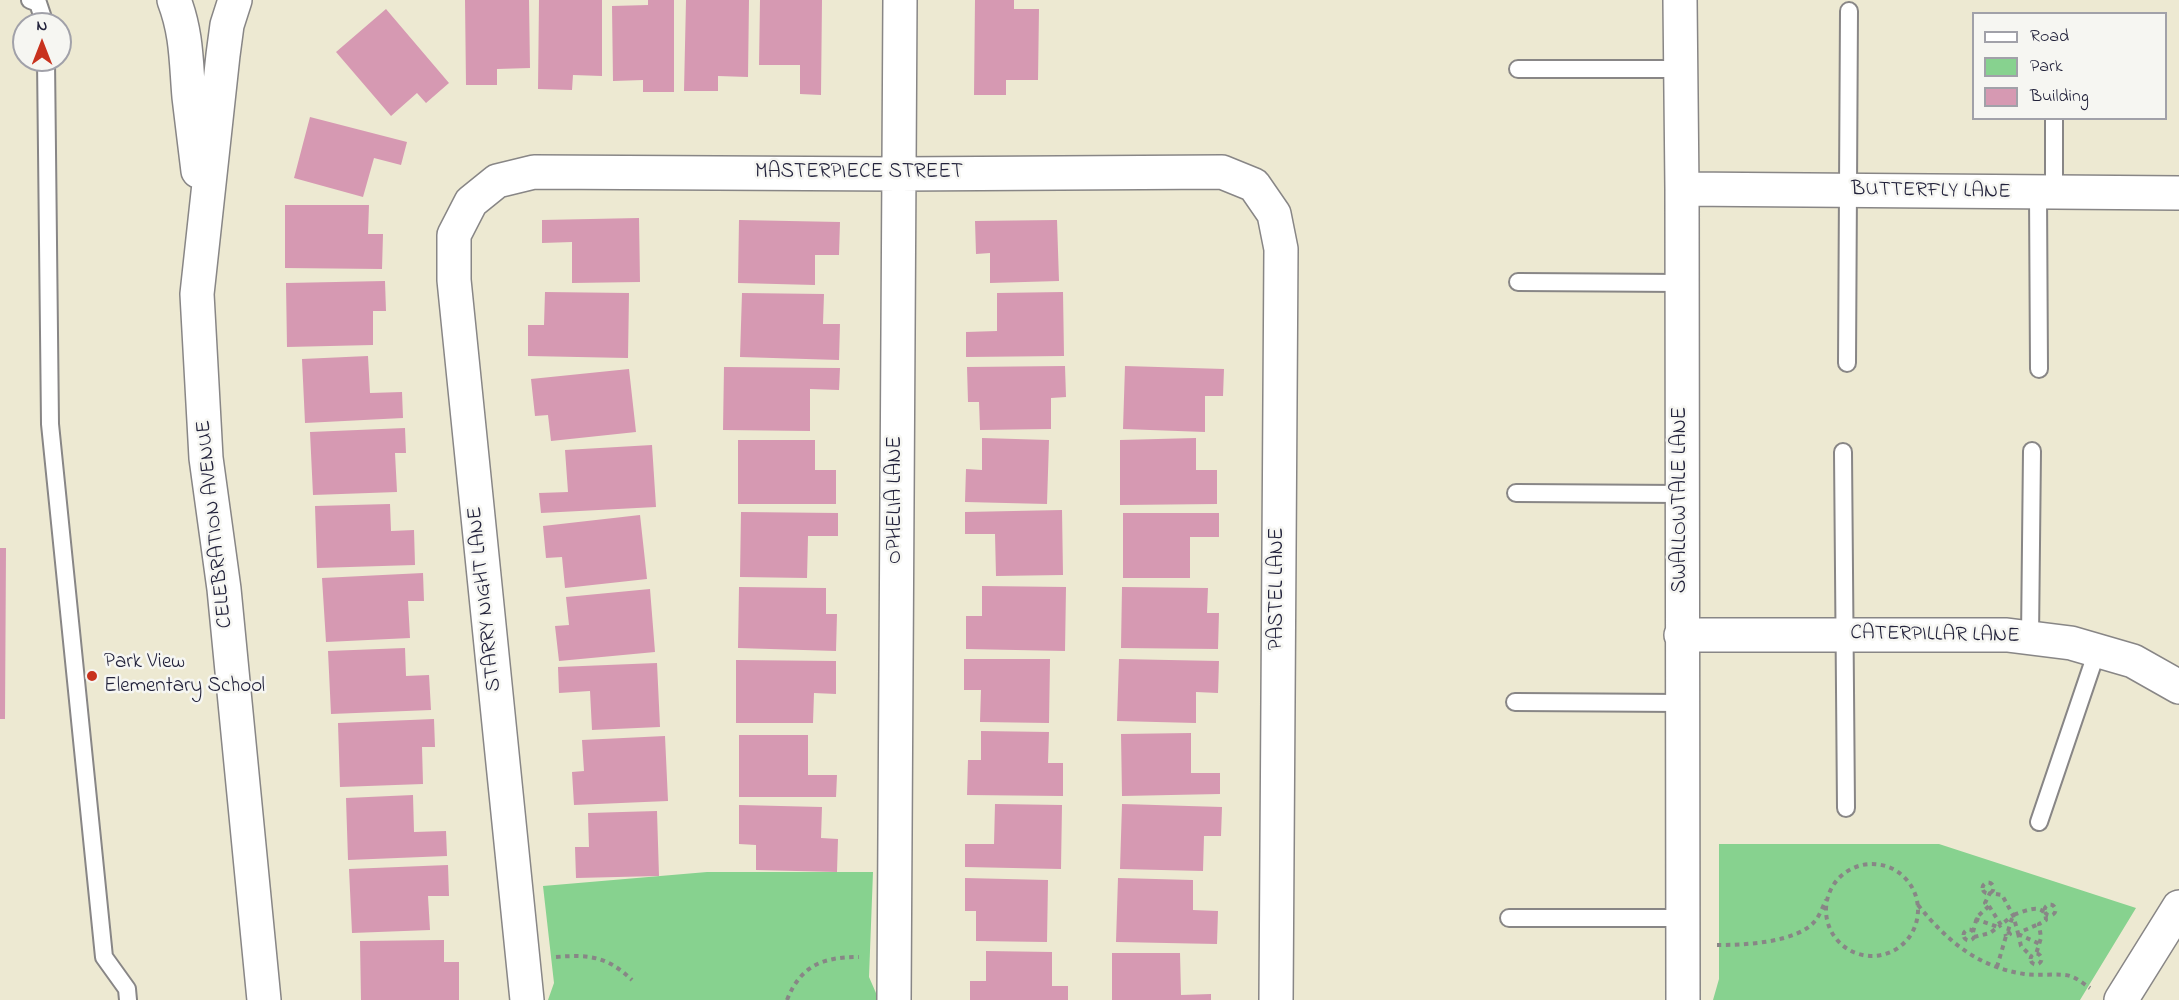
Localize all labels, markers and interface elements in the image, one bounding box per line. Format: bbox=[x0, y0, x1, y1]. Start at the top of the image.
north arrow bbox=[12, 12, 72, 72]
legend bbox=[1972, 12, 2167, 120]
text: N bbox=[37, 14, 47, 38]
text: Road bbox=[2030, 24, 2069, 50]
text: Park bbox=[2030, 54, 2063, 80]
text: Building bbox=[2030, 84, 2089, 110]
street label: MASTERPIECE STREET bbox=[755, 161, 963, 187]
street label: BUTTERFLY LANE bbox=[1851, 178, 2011, 206]
street label: SWALLOWTALE LANE bbox=[1669, 407, 1695, 593]
street label: CELEBRATION AVENUE bbox=[193, 419, 239, 629]
street label: OPHELIA LANE bbox=[884, 436, 910, 564]
street label: STARRY NIGHT LANE bbox=[464, 505, 508, 693]
street label: PASTEL LANE bbox=[1266, 528, 1292, 650]
street label: CATERPILLAR LANE bbox=[1850, 622, 2020, 650]
place label: Park View Elementary School bbox=[104, 651, 265, 701]
marker: Park View Elementary School bbox=[85, 669, 99, 683]

